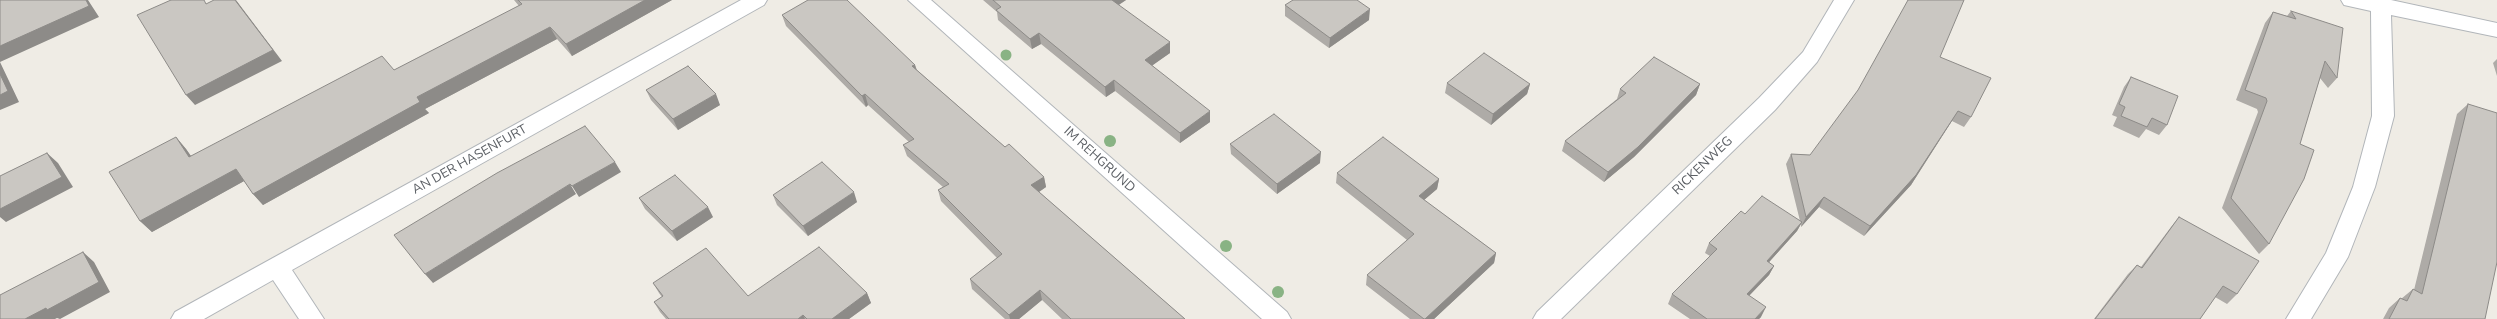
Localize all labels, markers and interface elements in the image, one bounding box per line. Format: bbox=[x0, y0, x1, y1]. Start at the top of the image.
street label: AN DER HASENFURT bbox=[410, 122, 530, 198]
street label: IM REHGRUND bbox=[1060, 124, 1138, 196]
street label: RICKENWEG bbox=[1670, 134, 1736, 198]

